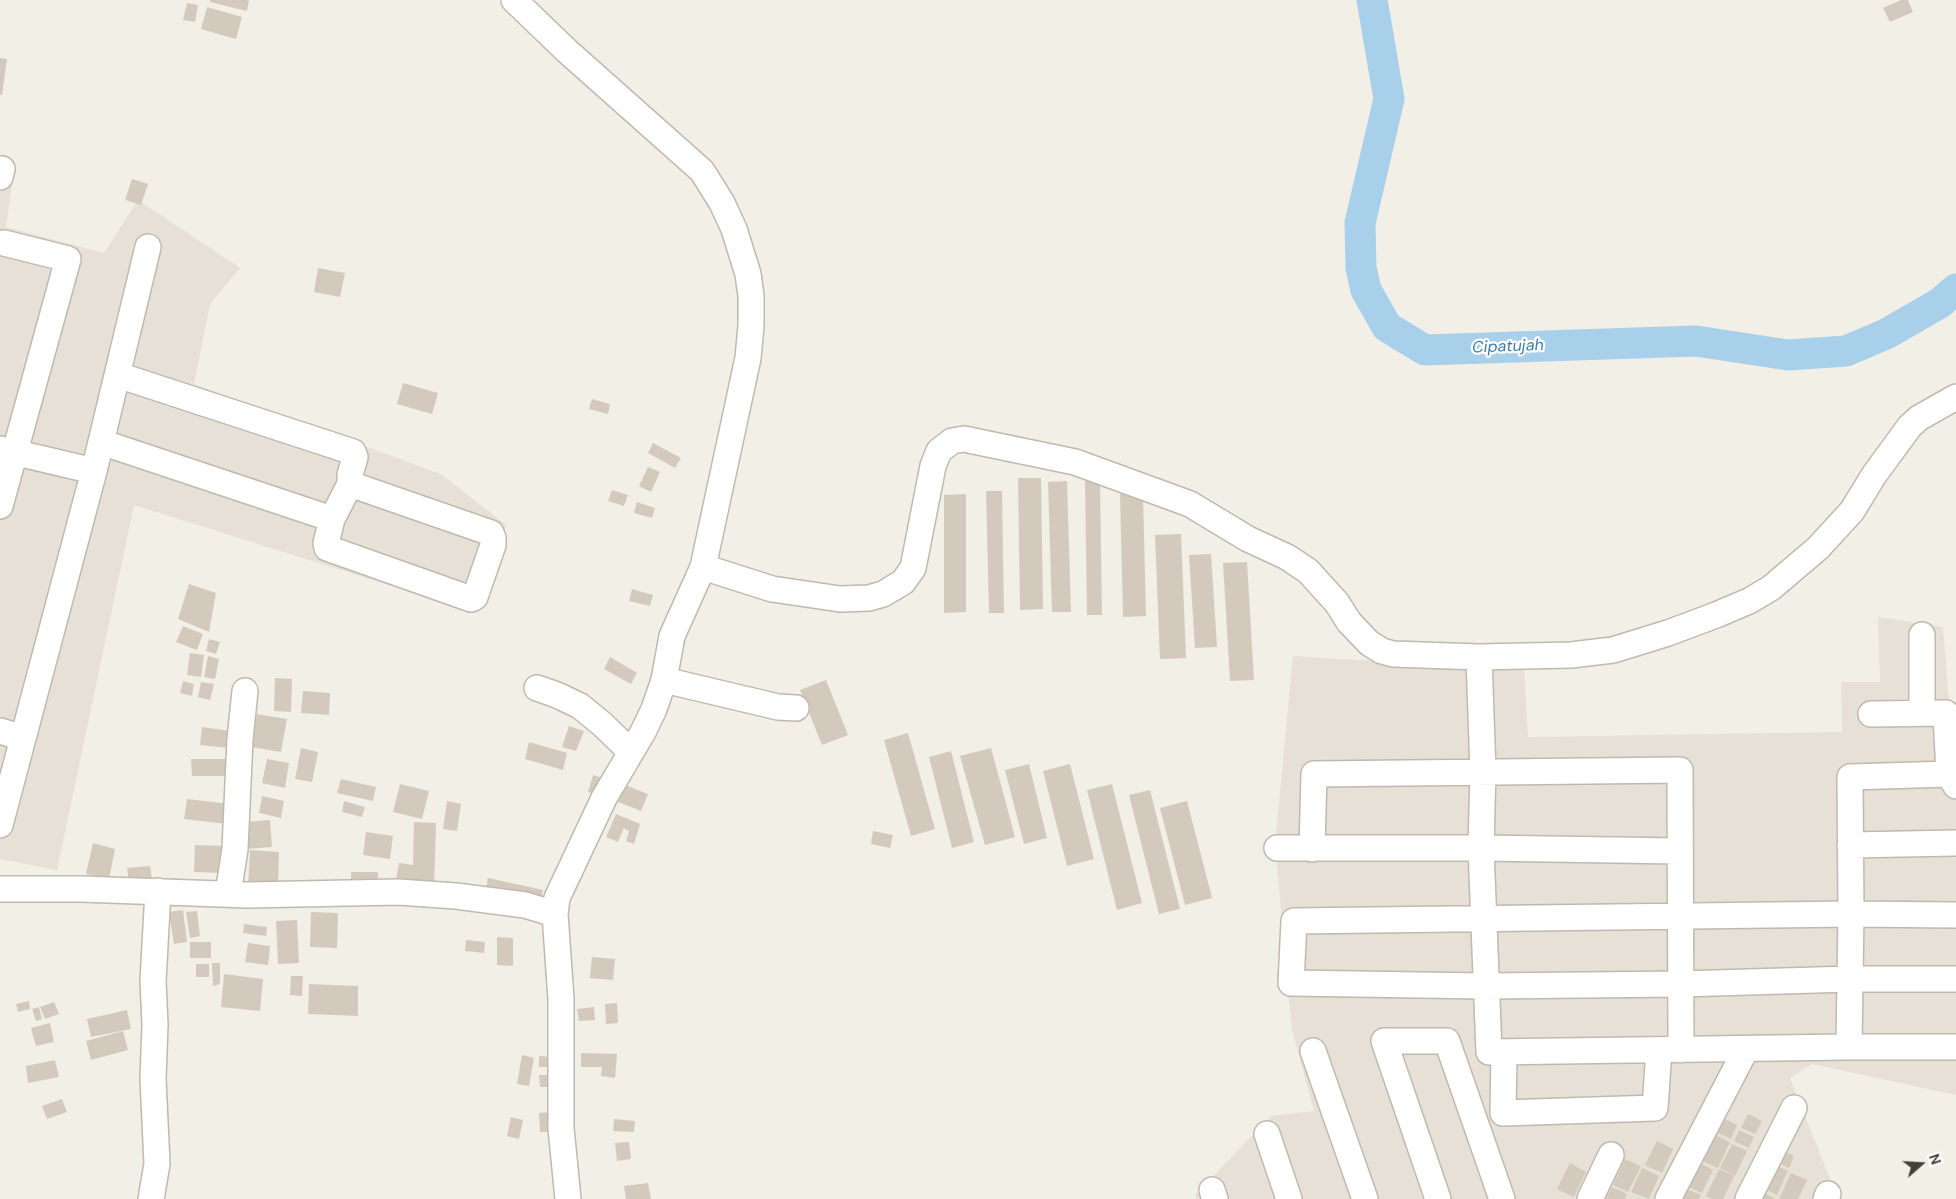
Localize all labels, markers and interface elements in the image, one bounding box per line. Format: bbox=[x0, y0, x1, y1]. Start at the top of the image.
water label: Cipatujah bbox=[1472, 336, 1544, 358]
north arrow bbox=[1896, 1139, 1946, 1189]
text: N bbox=[1925, 1151, 1945, 1167]

